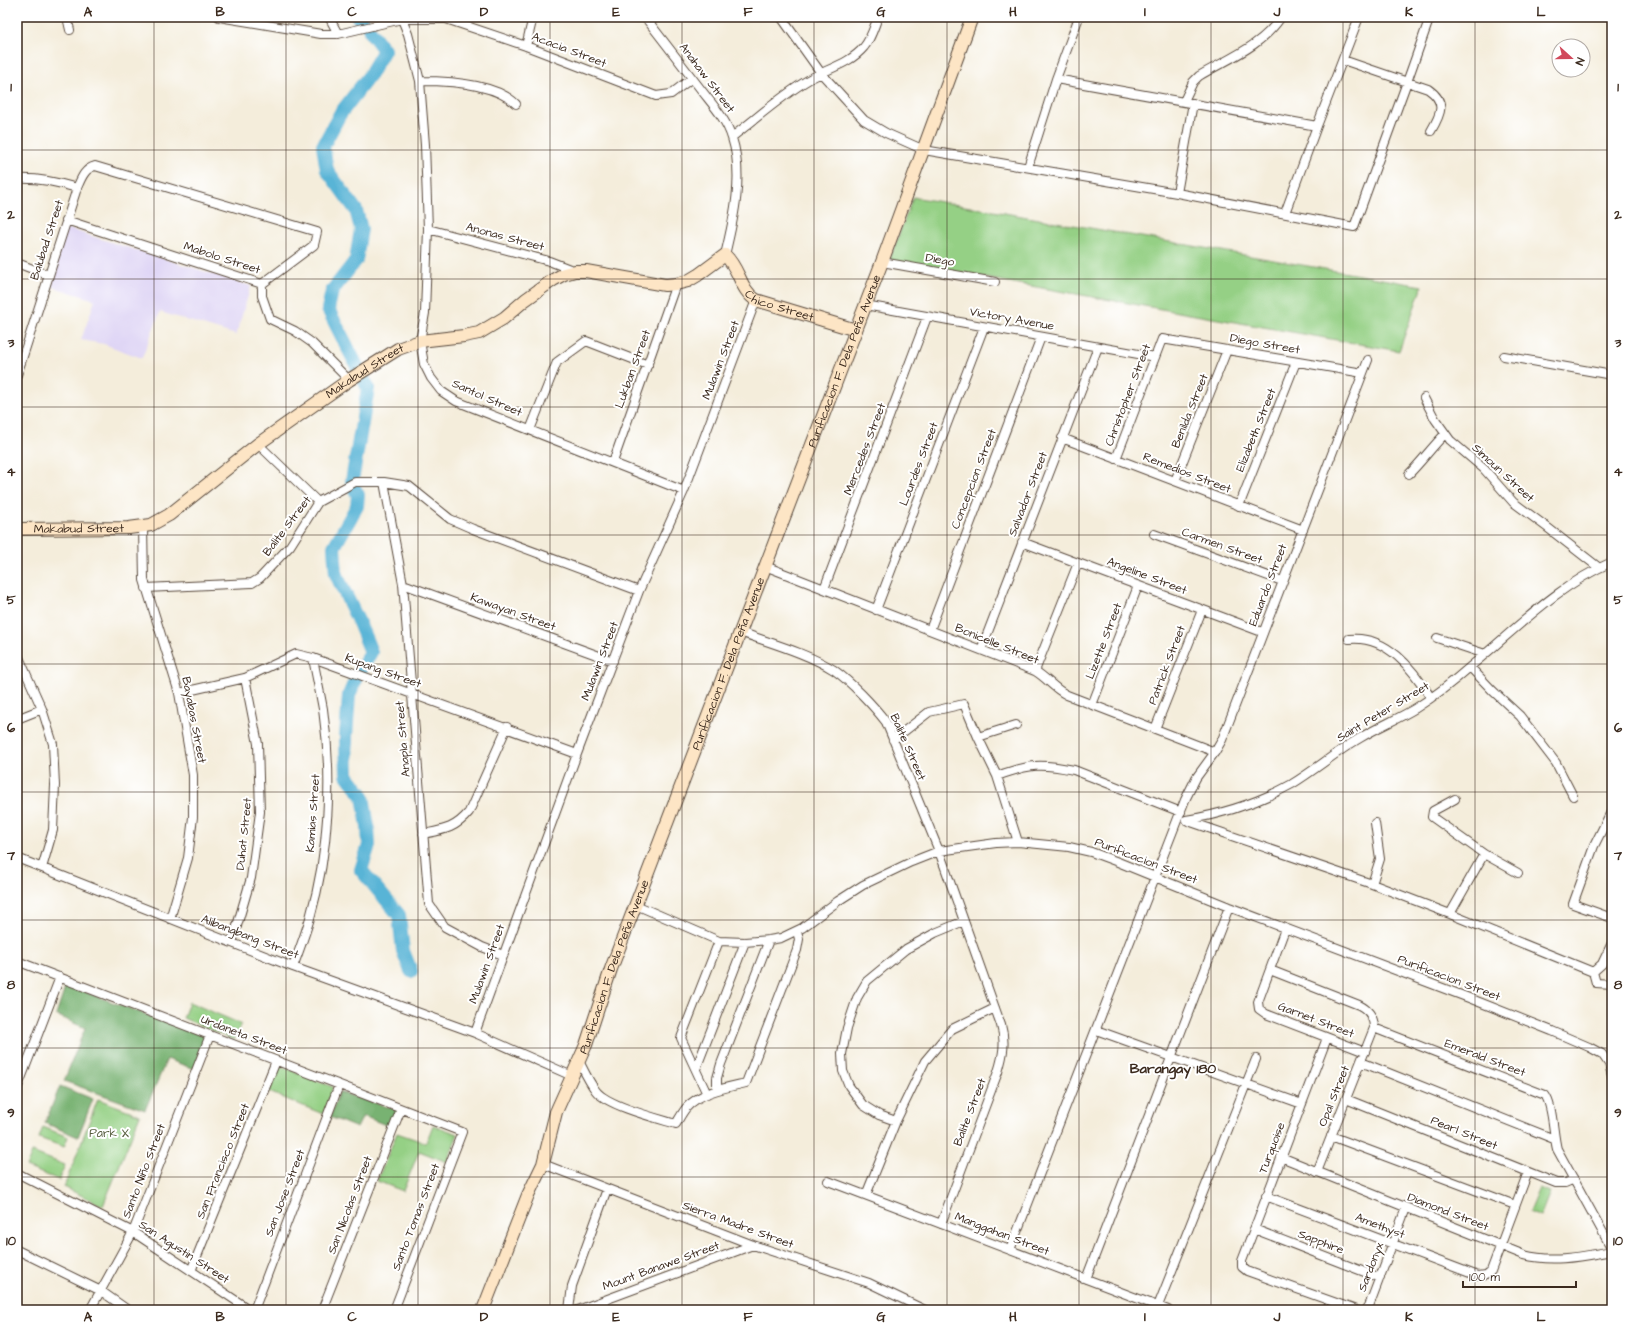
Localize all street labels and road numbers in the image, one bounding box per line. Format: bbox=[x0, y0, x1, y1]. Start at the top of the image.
street label: Acacia Street bbox=[529, 28, 609, 72]
street label: Anahaw Street bbox=[675, 40, 739, 117]
street label: Balubad Street bbox=[26, 198, 68, 282]
street label: Anonas Street bbox=[464, 218, 546, 256]
street label: Mabolo Street bbox=[181, 238, 263, 278]
street label: Diego bbox=[924, 249, 956, 272]
street label: Purificacion F. Dela Peña Avenue bbox=[803, 272, 885, 450]
street label: Chico Street bbox=[741, 286, 816, 325]
street label: Victory Avenue bbox=[968, 303, 1056, 336]
street label: Mulawin Street bbox=[698, 318, 744, 402]
street label: Lukban Street bbox=[611, 327, 655, 411]
street label: Diego Street bbox=[1228, 329, 1302, 360]
street label: Makabud Street bbox=[322, 339, 406, 403]
street label: Christopher Street bbox=[1101, 341, 1155, 448]
street label: Benilda Street bbox=[1167, 371, 1213, 451]
street label: Santol Street bbox=[449, 375, 525, 421]
street label: Elizabeth Street bbox=[1232, 386, 1281, 474]
street label: Mercedes Street bbox=[840, 400, 890, 498]
street label: Lourdes Street bbox=[895, 420, 943, 508]
street label: Concepcion Street bbox=[947, 426, 1001, 532]
street label: Simoun Street bbox=[1468, 440, 1538, 506]
street label: Remedios Street bbox=[1140, 448, 1234, 498]
street label: Salvador Street bbox=[1004, 449, 1052, 539]
street label: Balite Street bbox=[259, 492, 315, 560]
street label: Makabud Street bbox=[34, 520, 124, 537]
street label: Carmen Street bbox=[1179, 523, 1265, 569]
street label: Eduardo Street bbox=[1245, 541, 1292, 629]
street label: Angeline Street bbox=[1104, 553, 1190, 600]
street label: Purificacion F. Dela Peña Avenue bbox=[687, 574, 769, 752]
street label: Kawayan Street bbox=[468, 589, 558, 636]
street label: Lizette Street bbox=[1082, 600, 1126, 682]
street label: Mulawin Street bbox=[577, 619, 623, 703]
street label: Bonicelle Street bbox=[952, 619, 1042, 669]
street label: Patrick Street bbox=[1144, 623, 1190, 707]
street label: Kupang Street bbox=[342, 649, 424, 694]
street label: Bayabas Street bbox=[176, 675, 211, 765]
street label: Saint Peter Street bbox=[1334, 678, 1433, 746]
street label: Anapla Street bbox=[391, 700, 415, 778]
street label: Balite Street bbox=[886, 711, 930, 783]
street label: Kamias Street bbox=[302, 773, 324, 853]
street label: Duhat Street bbox=[232, 797, 256, 871]
street label: Purificacion Street bbox=[1092, 834, 1200, 888]
street label: Purificacion F. Dela Peña Avenue bbox=[575, 877, 653, 1057]
street label: Alibangbang Street bbox=[198, 911, 301, 964]
street label: Mulawin Street bbox=[465, 922, 509, 1006]
street label: Purificacion Street bbox=[1395, 951, 1503, 1005]
street label: Garnet Street bbox=[1276, 998, 1357, 1042]
street label: Urdaneta Street bbox=[199, 1011, 290, 1059]
street label: Emerald Street bbox=[1442, 1035, 1528, 1081]
street label: Opal Street bbox=[1314, 1063, 1354, 1129]
street label: Balite Street bbox=[949, 1075, 991, 1148]
street label: San Francisco Street bbox=[192, 1101, 254, 1221]
street label: Pearl Street bbox=[1428, 1112, 1500, 1154]
street label: Turquoise bbox=[1254, 1119, 1290, 1176]
street label: Santo Niño Street bbox=[118, 1121, 170, 1221]
street label: San Jose Street bbox=[261, 1147, 309, 1239]
street label: San Nicolas Street bbox=[323, 1153, 377, 1257]
street label: Santo Tomas Street bbox=[388, 1161, 444, 1273]
street label: Diamond Street bbox=[1405, 1189, 1491, 1235]
street label: Sierra Madre Street bbox=[680, 1197, 796, 1253]
street label: Manggahan Street bbox=[952, 1208, 1052, 1261]
street label: Amethyst bbox=[1352, 1209, 1407, 1244]
street label: San Agustin Street bbox=[135, 1216, 233, 1289]
street label: Sapphire bbox=[1296, 1225, 1347, 1259]
street label: Mount Banawe Street bbox=[600, 1237, 722, 1295]
street label: Sardonyx bbox=[1354, 1240, 1389, 1294]

